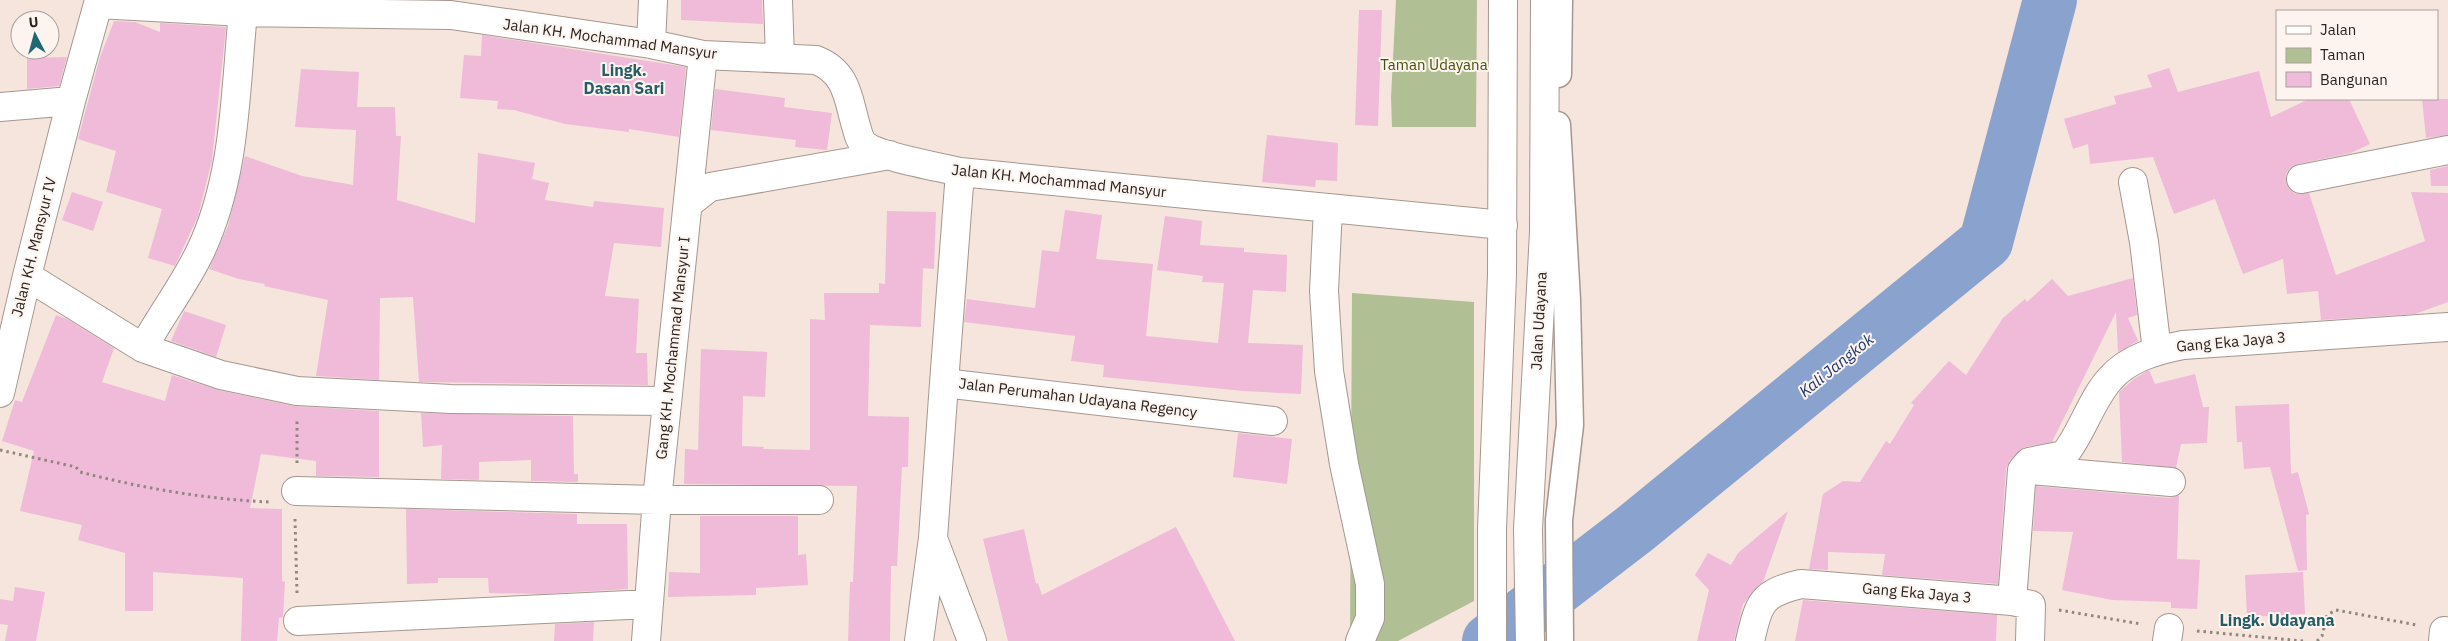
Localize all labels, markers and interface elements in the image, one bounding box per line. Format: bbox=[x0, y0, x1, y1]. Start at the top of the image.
north arrow bbox=[10, 10, 60, 60]
legend bbox=[2276, 10, 2438, 100]
text: U bbox=[28, 13, 39, 32]
street label: Jalan KH. Mochammad Mansyur bbox=[502, 14, 719, 63]
text: Jalan bbox=[2320, 20, 2356, 39]
text: Taman bbox=[2320, 45, 2365, 64]
park label: Taman Udayana bbox=[1380, 55, 1488, 74]
district label: Lingk. Dasan Sari bbox=[584, 60, 664, 98]
text: Bangunan bbox=[2320, 70, 2388, 89]
street label: Jalan KH. Mochammad Mansyur bbox=[951, 160, 1168, 201]
street label: Jalan KH. Mansyur IV bbox=[7, 175, 60, 319]
street label: Gang KH. Mochammad Mansyur I bbox=[651, 236, 694, 460]
street label: Jalan Udayana bbox=[1526, 271, 1551, 371]
street label: Gang Eka Jaya 3 bbox=[2175, 327, 2287, 356]
water label: Kali Jangkok bbox=[1795, 328, 1878, 401]
street label: Jalan Perumahan Udayana Regency bbox=[958, 373, 1199, 422]
street label: Gang Eka Jaya 3 bbox=[1861, 578, 1973, 607]
district label: Lingk. Udayana bbox=[2219, 610, 2335, 630]

